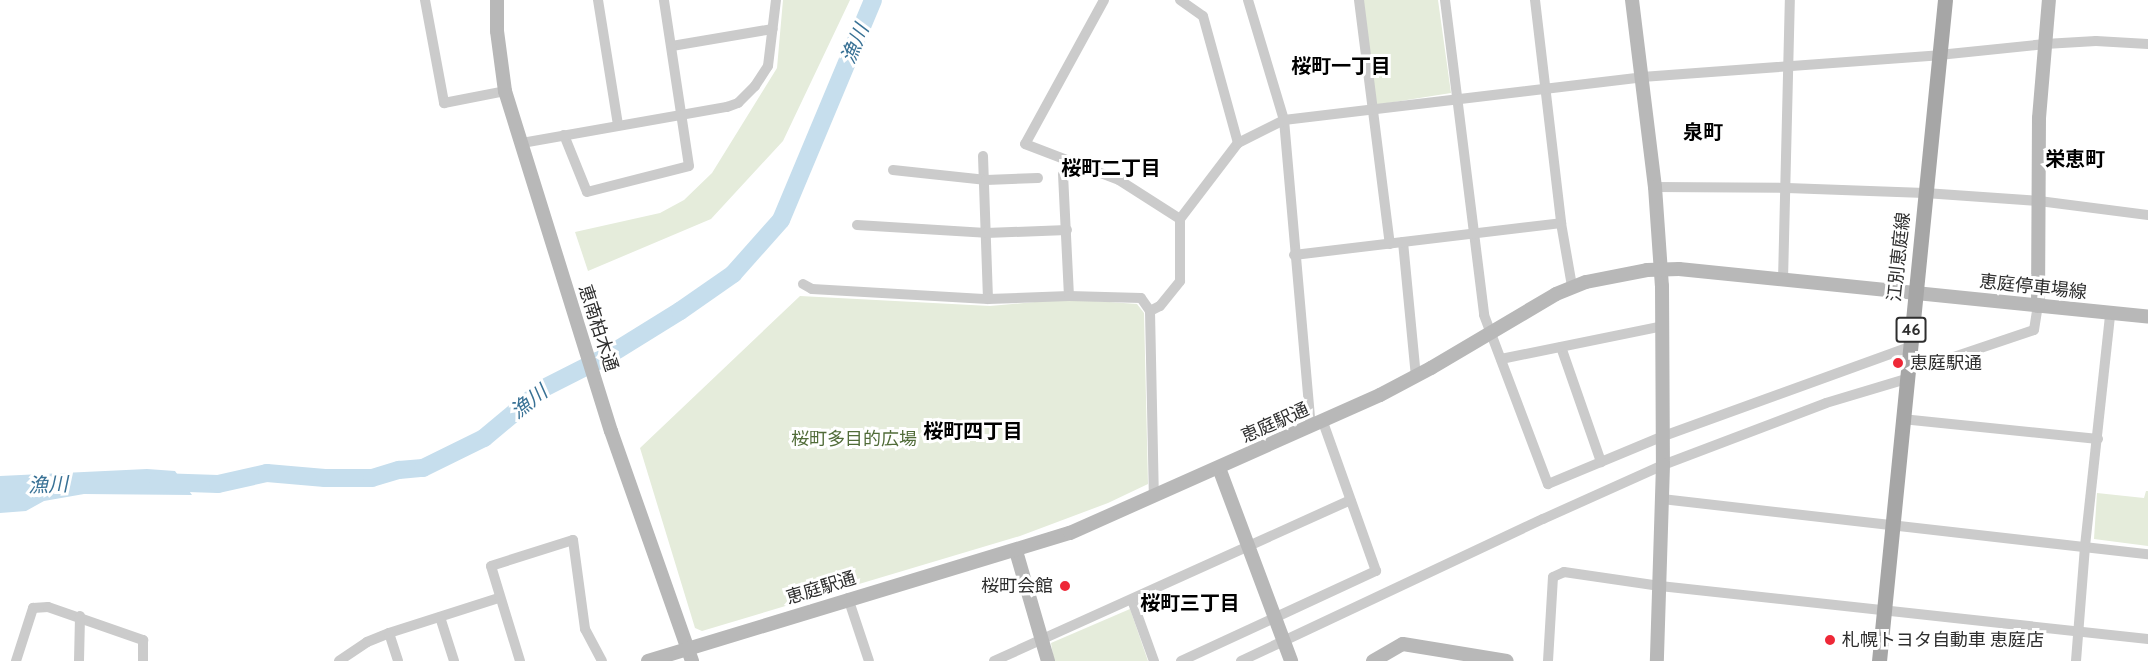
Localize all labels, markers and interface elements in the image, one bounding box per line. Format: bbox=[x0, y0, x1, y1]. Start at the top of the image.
water label: 漁川 bbox=[836, 21, 874, 67]
district label: 桜町一丁目 bbox=[1291, 54, 1391, 78]
district label: 泉町 bbox=[1683, 120, 1723, 144]
district label: 栄恵町 bbox=[2045, 147, 2105, 171]
district label: 桜町二丁目 bbox=[1061, 156, 1161, 180]
street label: 江別恵庭線 bbox=[1884, 211, 1914, 303]
street label: 恵庭停車場線 bbox=[1978, 271, 2088, 303]
street label: 恵南柏木通 bbox=[574, 282, 622, 374]
road number: 46 bbox=[1894, 317, 1928, 343]
place label: 恵庭駅通 bbox=[1910, 352, 1982, 374]
marker: 恵庭駅通 bbox=[1891, 356, 1905, 370]
water label: 漁川 bbox=[506, 380, 552, 424]
street label: 恵庭駅通 bbox=[1238, 398, 1312, 448]
district label: 桜町四丁目 bbox=[923, 419, 1023, 443]
park label: 桜町多目的広場 bbox=[791, 428, 917, 450]
water label: 漁川 bbox=[28, 472, 68, 498]
street label: 恵庭駅通 bbox=[783, 567, 859, 609]
place label: 桜町会館 bbox=[981, 575, 1053, 597]
marker: 桜町会館 bbox=[1058, 579, 1072, 593]
district label: 桜町三丁目 bbox=[1140, 591, 1240, 615]
place label: 札幌トヨタ自動車 恵庭店 bbox=[1842, 629, 2044, 651]
marker: 札幌トヨタ自動車 恵庭店 bbox=[1823, 633, 1837, 647]

